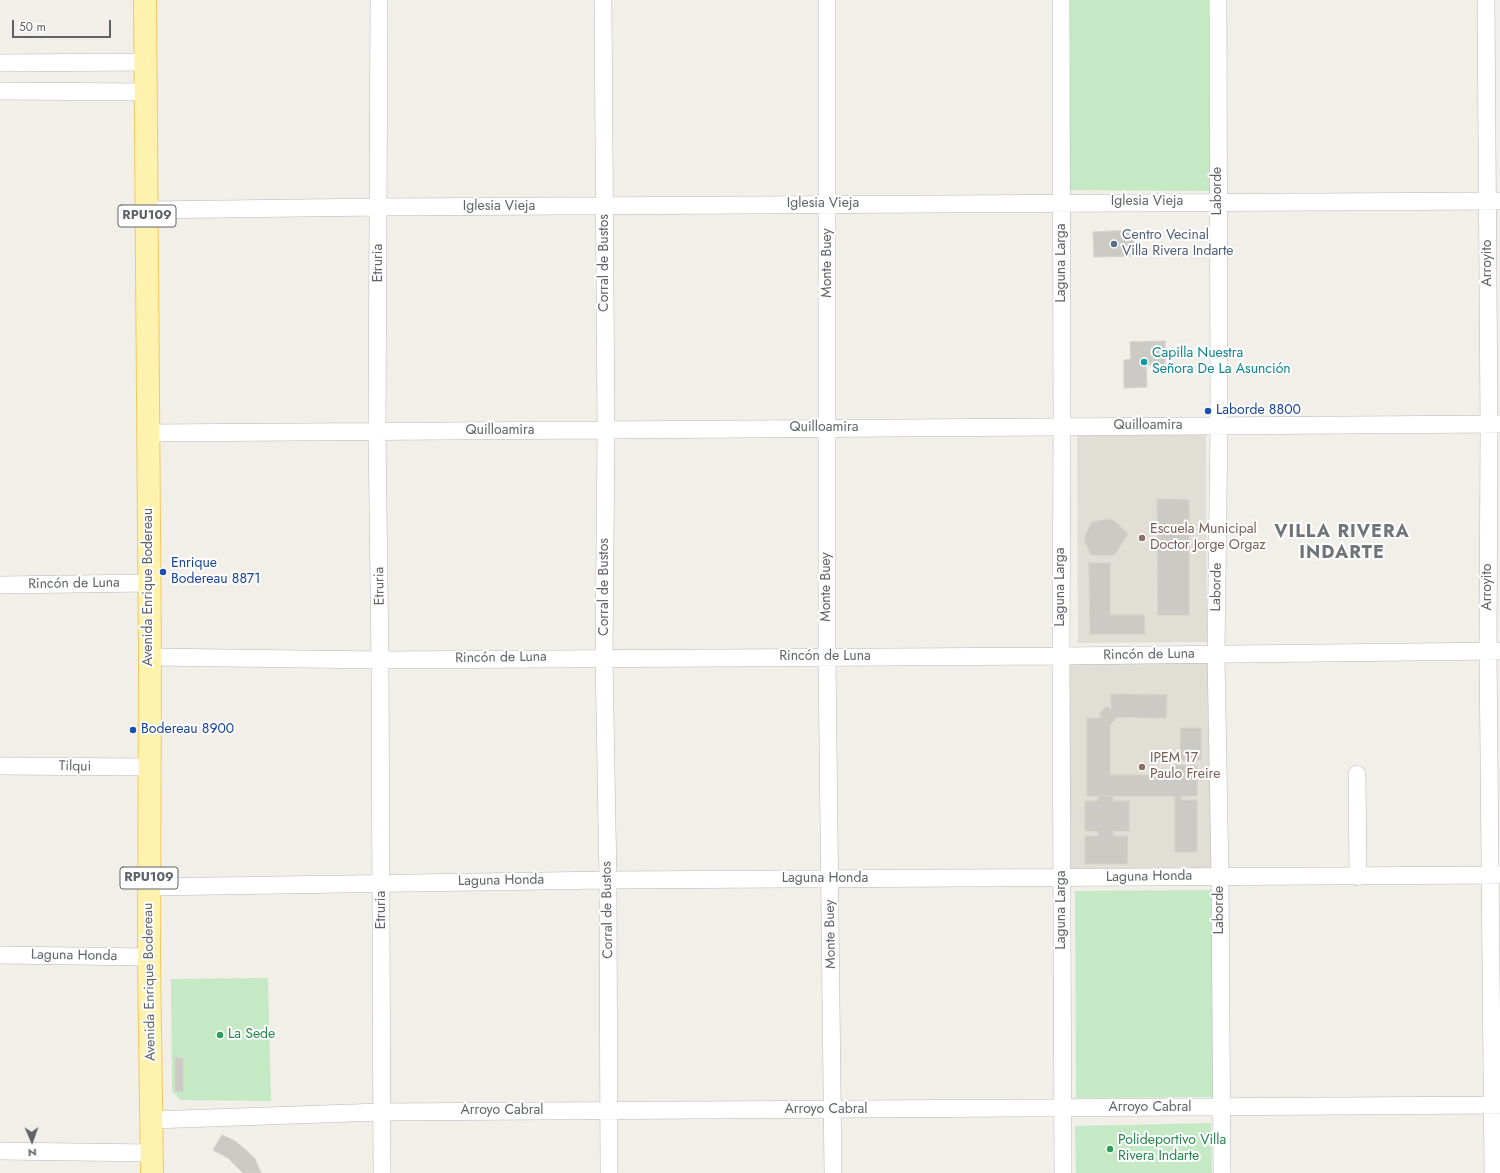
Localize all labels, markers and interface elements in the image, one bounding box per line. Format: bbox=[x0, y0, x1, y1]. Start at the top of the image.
scale bar bbox=[14, 12, 113, 38]
text: 50 m bbox=[19, 18, 46, 36]
street label: Laborde bbox=[1210, 167, 1226, 215]
street label: Iglesia Vieja bbox=[1111, 194, 1183, 210]
street label: Iglesia Vieja bbox=[787, 196, 859, 212]
street label: Iglesia Vieja bbox=[463, 199, 535, 215]
road number: RPU109 bbox=[118, 205, 176, 227]
street label: Corral de Bustos bbox=[597, 214, 613, 312]
street label: Laguna Larga bbox=[1054, 224, 1070, 302]
street label: Monte Buey bbox=[820, 228, 836, 298]
place label: Centro Vecinal Villa Rivera Indarte bbox=[1122, 228, 1233, 260]
marker: Centro Vecinal Villa Rivera Indarte bbox=[1109, 239, 1119, 249]
street label: Arroyito bbox=[1480, 240, 1496, 286]
street label: Etruria bbox=[371, 244, 387, 282]
place label: Capilla Nuestra Señora De La Asunción bbox=[1152, 346, 1291, 378]
marker: Capilla Nuestra Señora De La Asunción bbox=[1139, 357, 1149, 367]
place label: Laborde 8800 bbox=[1216, 403, 1301, 419]
marker: Laborde 8800 bbox=[1203, 406, 1213, 416]
street label: Quilloamira bbox=[1114, 418, 1182, 434]
street label: Quilloamira bbox=[790, 420, 858, 436]
street label: Quilloamira bbox=[466, 423, 534, 439]
street label: Avenida Enrique Bodereau bbox=[141, 508, 157, 666]
place label: Escuela Municipal Doctor Jorge Orgaz bbox=[1150, 522, 1266, 554]
district label: VILLA RIVERA INDARTE bbox=[1274, 522, 1410, 564]
marker: Escuela Municipal Doctor Jorge Orgaz bbox=[1137, 533, 1147, 543]
street label: Corral de Bustos bbox=[597, 538, 613, 636]
street label: Laguna Larga bbox=[1053, 548, 1069, 626]
street label: Monte Buey bbox=[819, 552, 835, 622]
place label: Enrique Bodereau 8871 bbox=[171, 556, 260, 588]
street label: Laborde bbox=[1208, 563, 1226, 611]
street label: Arroyito bbox=[1480, 564, 1496, 610]
marker: Enrique Bodereau 8871 bbox=[158, 567, 168, 577]
street label: Etruria bbox=[371, 567, 389, 605]
street label: Rincón de Luna bbox=[28, 575, 120, 593]
street label: Rincón de Luna bbox=[1103, 646, 1195, 664]
street label: Rincón de Luna bbox=[455, 649, 547, 667]
street label: Rincón de Luna bbox=[779, 649, 871, 665]
place label: Bodereau 8900 bbox=[141, 722, 234, 738]
marker: Bodereau 8900 bbox=[128, 725, 138, 735]
place label: IPEM 17 Paulo Freire bbox=[1150, 751, 1220, 784]
street label: Tilqui bbox=[59, 758, 91, 776]
marker: IPEM 17 Paulo Freire bbox=[1137, 762, 1147, 772]
street label: Corral de Bustos bbox=[599, 861, 617, 959]
road number: RPU109 bbox=[120, 867, 178, 889]
street label: Laguna Honda bbox=[1106, 868, 1192, 886]
street label: Laguna Honda bbox=[782, 871, 868, 887]
street label: Laguna Larga bbox=[1054, 871, 1070, 949]
street label: Laguna Honda bbox=[458, 872, 544, 890]
street label: Laborde bbox=[1212, 886, 1228, 934]
street label: Etruria bbox=[374, 891, 390, 929]
street label: Monte Buey bbox=[822, 899, 840, 969]
street label: Avenida Enrique Bodereau bbox=[140, 903, 160, 1061]
street label: Laguna Honda bbox=[31, 947, 117, 965]
place label: La Sede bbox=[228, 1027, 275, 1043]
marker: La Sede bbox=[215, 1030, 225, 1040]
street label: Arroyo Cabral bbox=[1109, 1100, 1191, 1116]
street label: Arroyo Cabral bbox=[785, 1102, 867, 1118]
street label: Arroyo Cabral bbox=[461, 1103, 543, 1119]
north arrow bbox=[12, 1121, 52, 1161]
place label: Polideportivo Villa Rivera Indarte bbox=[1118, 1133, 1226, 1166]
marker: Polideportivo Villa Rivera Indarte bbox=[1105, 1144, 1115, 1154]
text: N bbox=[28, 1145, 37, 1161]

